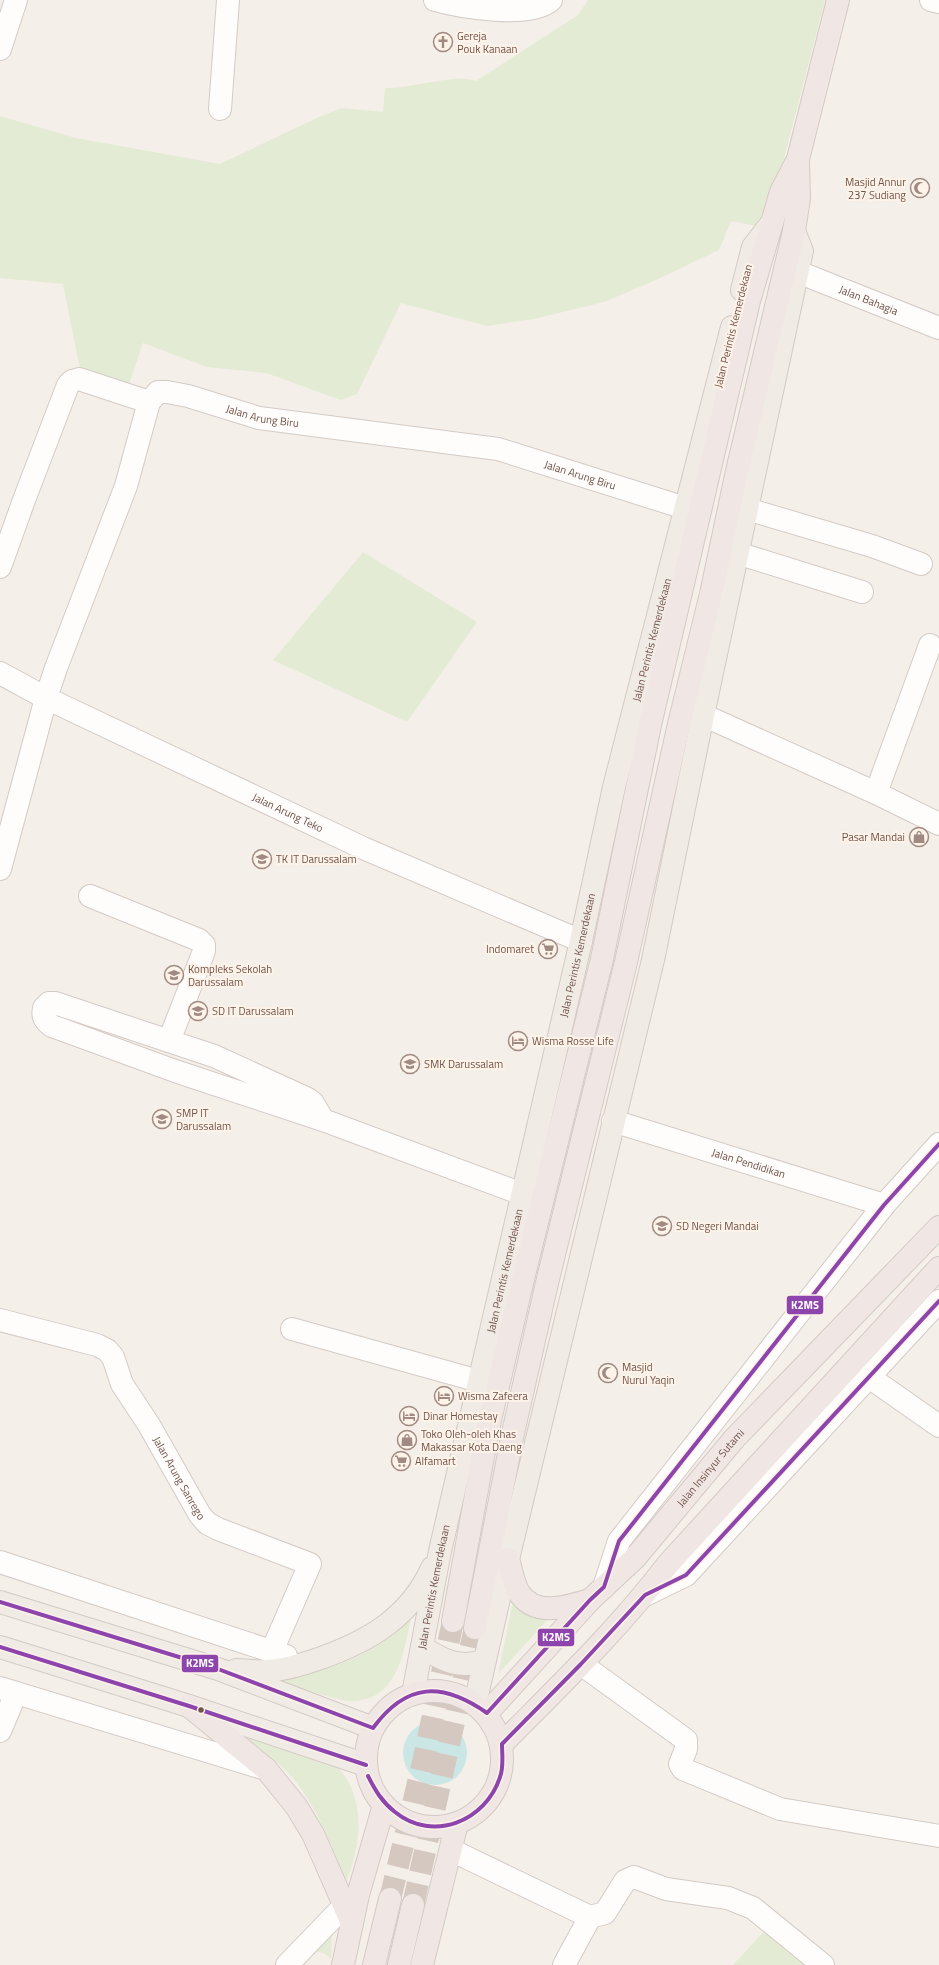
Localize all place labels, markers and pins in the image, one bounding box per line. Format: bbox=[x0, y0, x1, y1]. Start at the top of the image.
place label: Gereja Pouk Kanaan bbox=[457, 28, 518, 57]
church icon: Gereja Pouk Kanaan bbox=[432, 31, 454, 53]
place label: Masjid Annur 237 Sudiang bbox=[845, 174, 906, 203]
mosque icon: Masjid Annur 237 Sudiang bbox=[909, 177, 931, 199]
shop icon: Pasar Mandai bbox=[908, 826, 930, 848]
place label: Pasar Mandai bbox=[842, 829, 905, 845]
school or university icon: TK IT Darussalam bbox=[251, 848, 273, 870]
place label: TK IT Darussalam bbox=[276, 851, 357, 867]
supermarket icon: Indomaret bbox=[537, 938, 559, 960]
place label: Indomaret bbox=[486, 941, 534, 957]
place label: Kompleks Sekolah Darussalam bbox=[188, 961, 272, 990]
school or university icon: Kompleks Sekolah Darussalam bbox=[163, 964, 185, 986]
school or university icon: SD IT Darussalam bbox=[187, 1000, 209, 1022]
place label: SD IT Darussalam bbox=[212, 1003, 294, 1019]
hotel icon: Wisma Rosse Life bbox=[507, 1030, 529, 1052]
place label: Wisma Rosse Life bbox=[532, 1033, 614, 1049]
school or university icon: SMK Darussalam bbox=[399, 1053, 421, 1075]
place label: SMK Darussalam bbox=[424, 1056, 503, 1072]
place label: SMP IT Darussalam bbox=[176, 1105, 231, 1134]
school or university icon: SMP IT Darussalam bbox=[151, 1108, 173, 1130]
school or university icon: SD Negeri Mandai bbox=[651, 1215, 673, 1237]
place label: SD Negeri Mandai bbox=[676, 1218, 759, 1234]
place label: Masjid Nurul Yaqin bbox=[622, 1359, 675, 1388]
mosque icon: Masjid Nurul Yaqin bbox=[597, 1362, 619, 1384]
hotel icon: Wisma Zafeera bbox=[433, 1385, 455, 1407]
place label: Wisma Zafeera bbox=[458, 1388, 528, 1404]
hotel icon: Dinar Homestay bbox=[398, 1405, 420, 1427]
place label: Dinar Homestay bbox=[423, 1408, 499, 1424]
place label: Toko Oleh-oleh Khas Makassar Kota Daeng bbox=[421, 1426, 522, 1455]
shop icon: Toko Oleh-oleh Khas Makassar Kota Daeng bbox=[396, 1429, 418, 1451]
supermarket icon: Alfamart bbox=[390, 1450, 412, 1472]
place label: Alfamart bbox=[415, 1453, 456, 1469]
unlabelled marker bbox=[196, 1705, 206, 1715]

